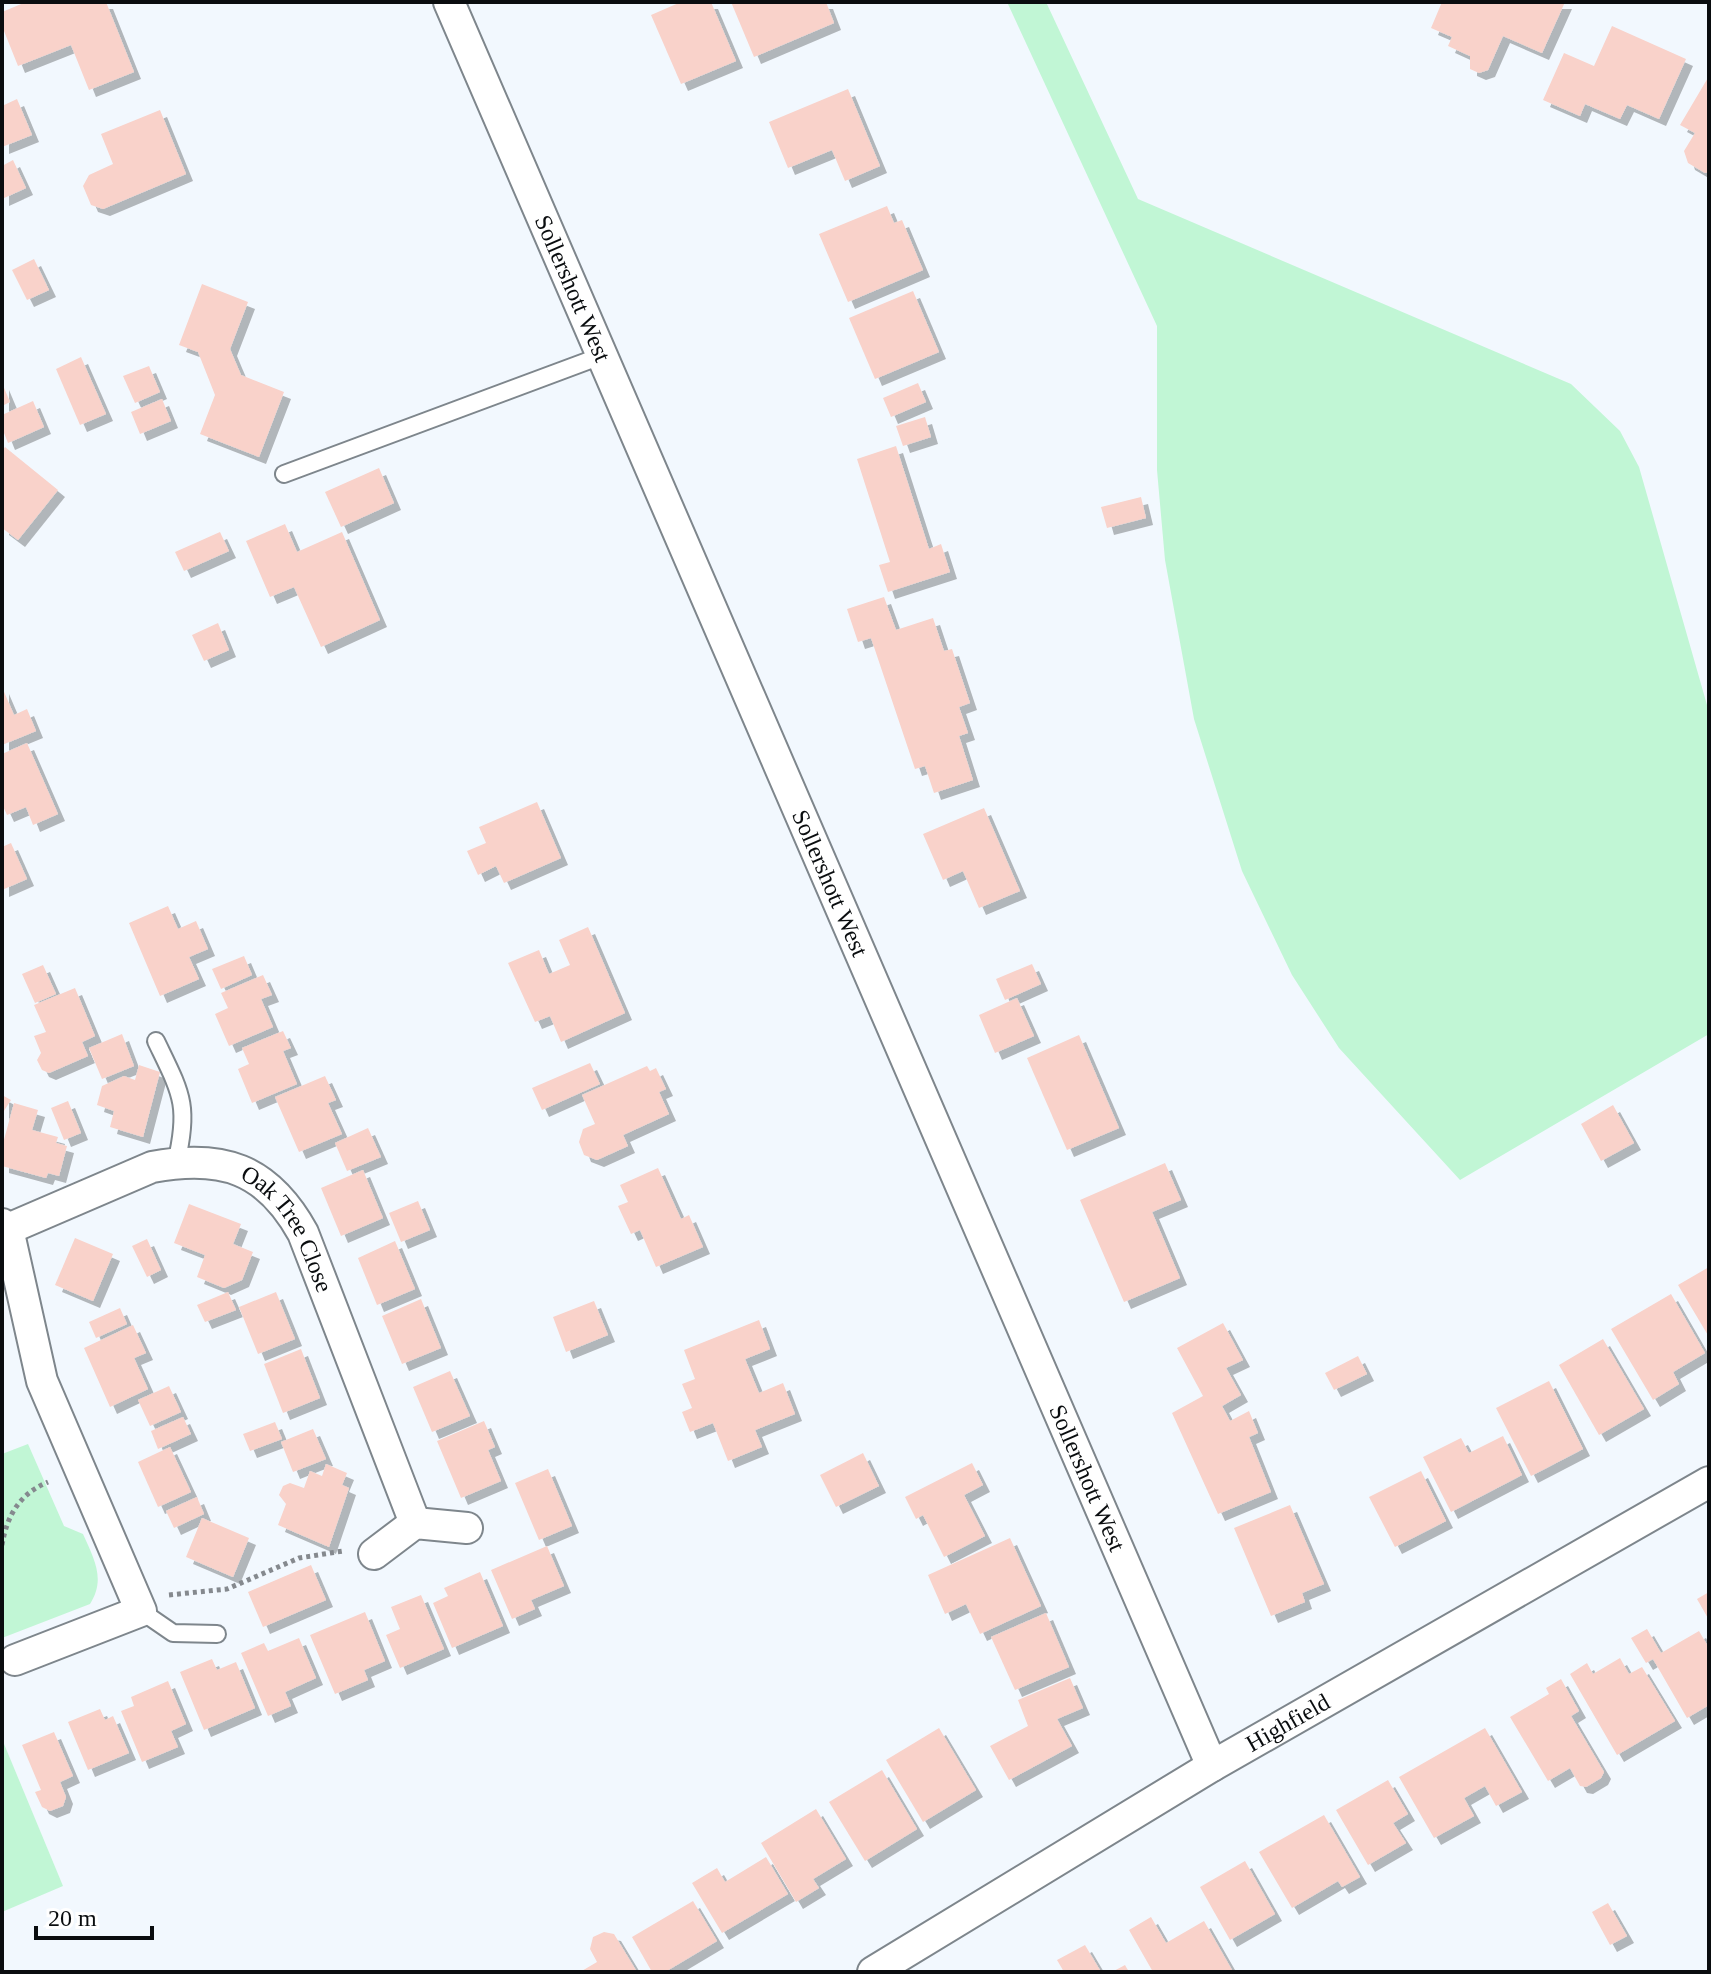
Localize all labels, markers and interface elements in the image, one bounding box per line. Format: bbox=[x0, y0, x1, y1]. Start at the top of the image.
street label: Sollershott West bbox=[530, 211, 616, 366]
street label: Sollershott West bbox=[787, 806, 873, 961]
street label: Oak Tree Close bbox=[237, 1160, 338, 1296]
street label: Sollershott West bbox=[1044, 1401, 1131, 1555]
street label: Highfield bbox=[1241, 1689, 1334, 1757]
scale bar bbox=[36, 1890, 152, 1940]
text: 20 m bbox=[48, 1905, 97, 1931]

